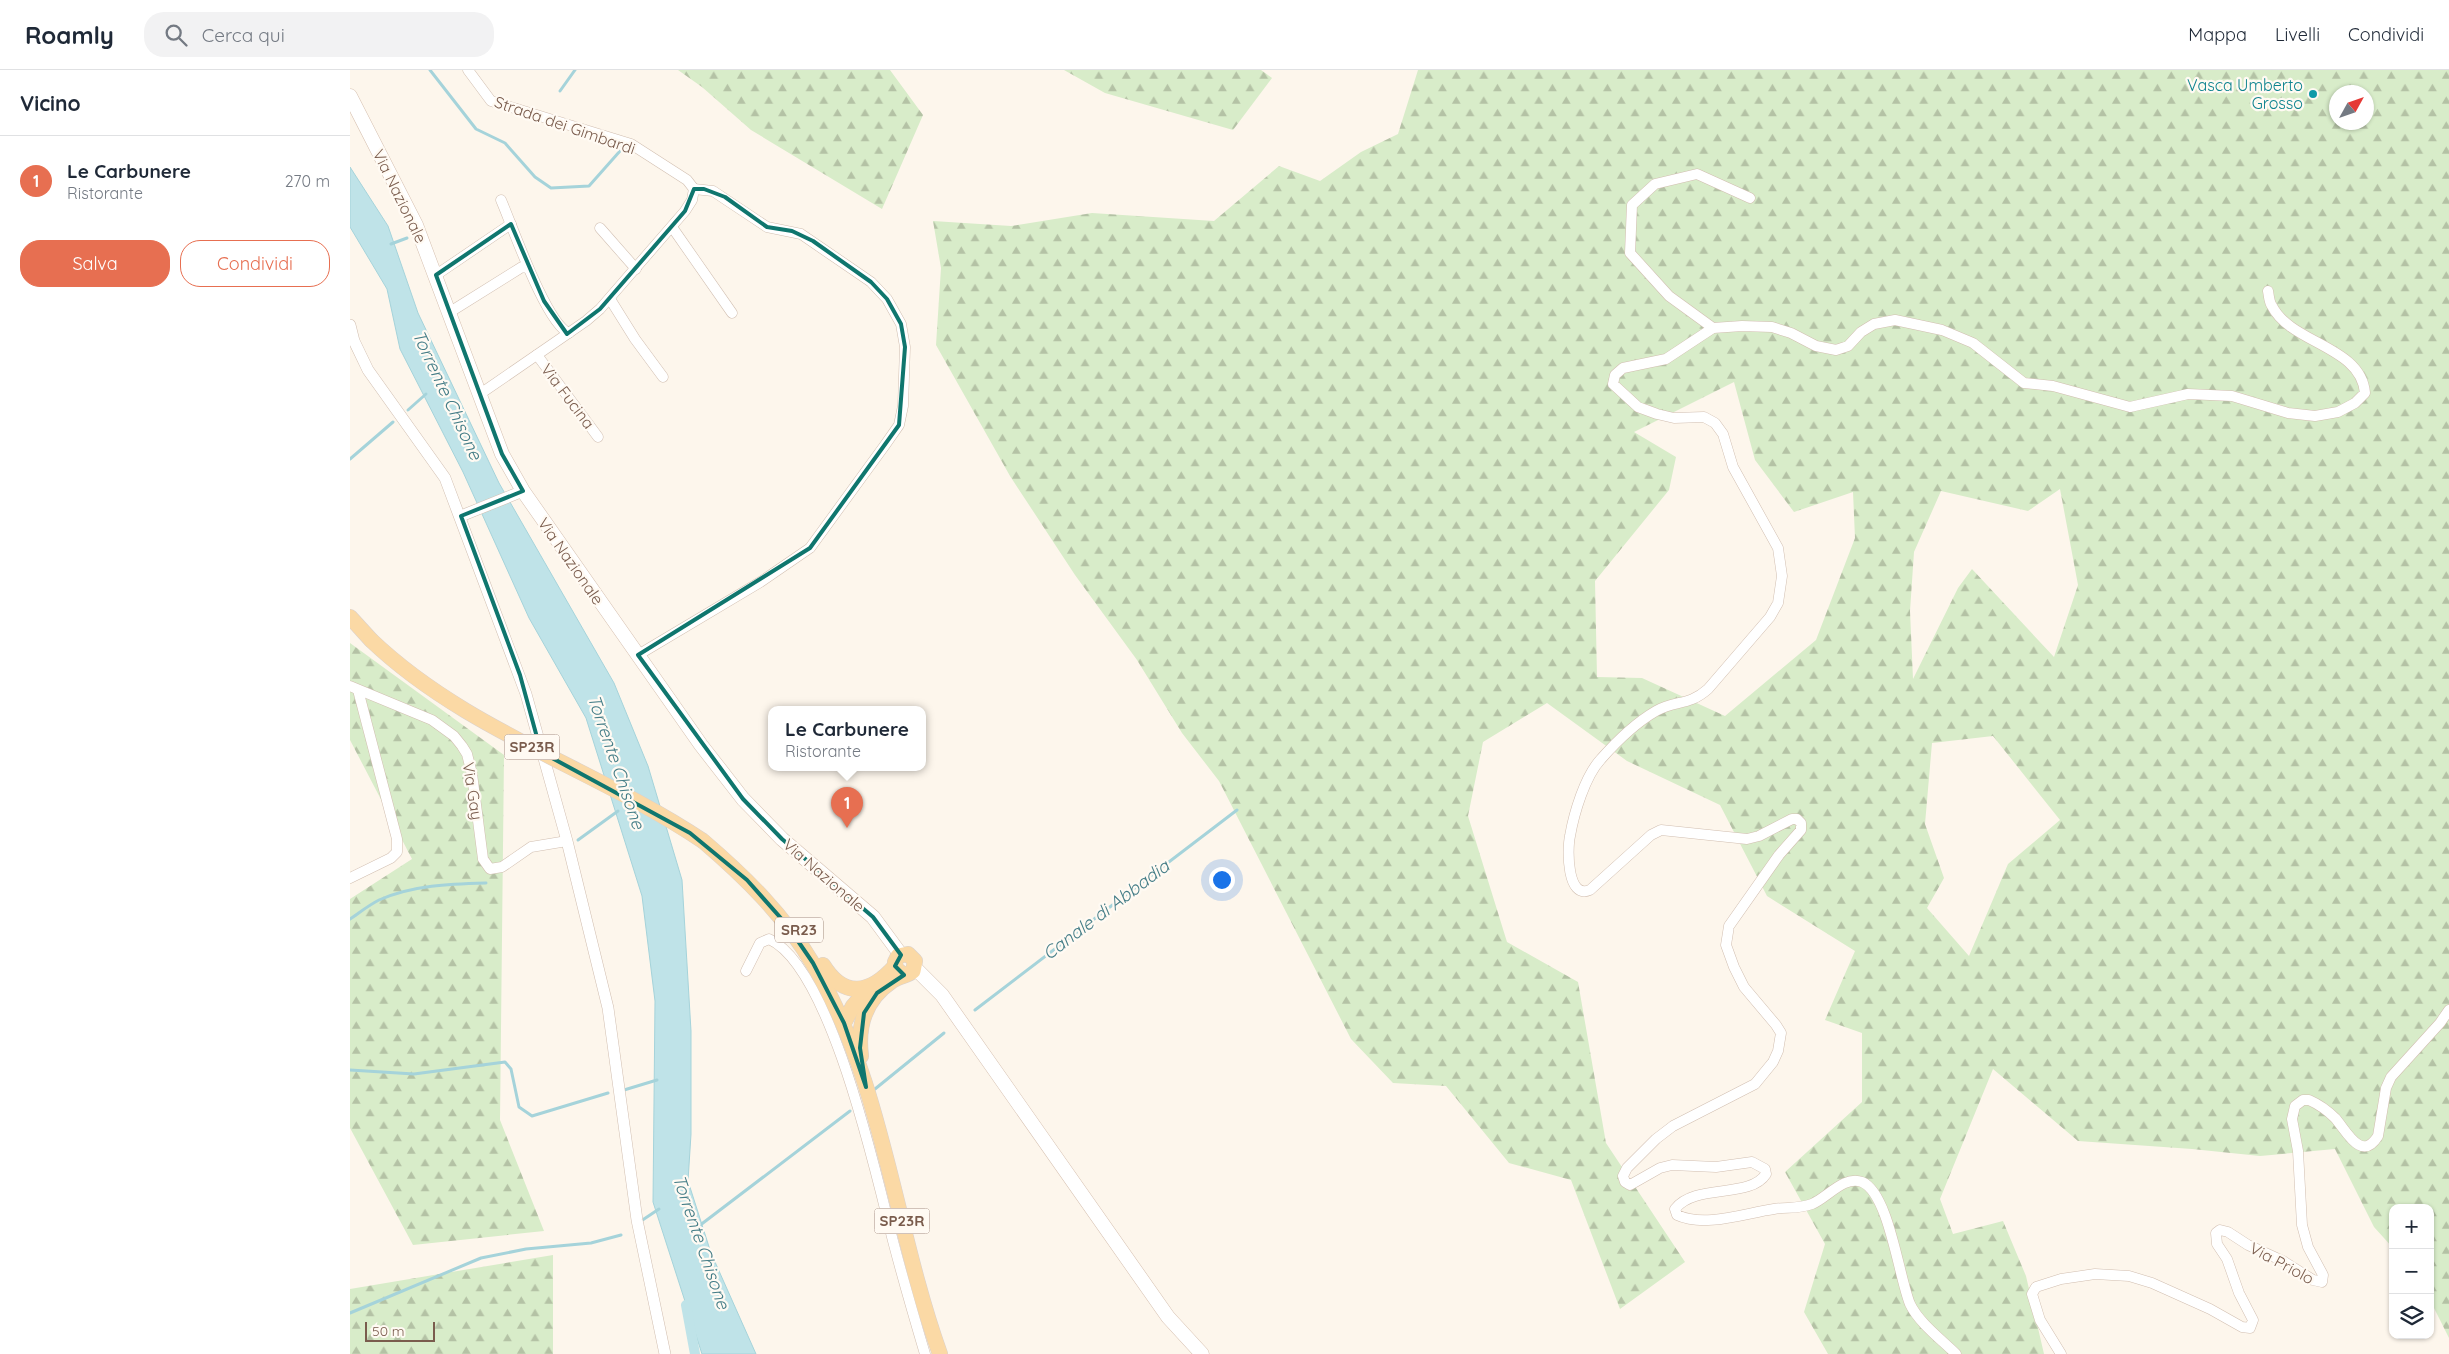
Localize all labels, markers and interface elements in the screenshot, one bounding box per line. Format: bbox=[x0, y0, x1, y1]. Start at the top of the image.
search box bbox=[144, 12, 494, 57]
text: Roamly bbox=[25, 20, 114, 50]
icon: search bbox=[162, 21, 190, 49]
text: Cerca qui bbox=[202, 23, 285, 47]
text: Mappa bbox=[2188, 23, 2247, 46]
text: Livelli bbox=[2275, 23, 2320, 46]
text: Condividi bbox=[2348, 23, 2424, 46]
place label: Vasca Umberto Grosso bbox=[2187, 75, 2303, 113]
north arrow bbox=[2329, 85, 2374, 130]
marker: Vasca Umberto Grosso bbox=[2307, 88, 2319, 100]
text: Vicino bbox=[20, 90, 81, 116]
street label: Strada dei Gimbardi bbox=[492, 91, 638, 159]
street label: Via Nazionale bbox=[369, 146, 431, 246]
text: Le Carbunere bbox=[67, 159, 191, 183]
text: 1 bbox=[33, 171, 39, 191]
text: 270 m bbox=[285, 171, 330, 191]
text: Ristorante bbox=[67, 183, 143, 203]
button: Salva bbox=[20, 240, 170, 287]
button: Condividi bbox=[180, 240, 330, 287]
water label: Torrente Chisone bbox=[407, 326, 488, 464]
street label: Via Fucina bbox=[537, 359, 599, 433]
street label: Via Nazionale bbox=[534, 514, 608, 608]
water label: Torrente Chisone bbox=[583, 692, 650, 833]
popup bbox=[768, 706, 926, 771]
text: Le Carbunere bbox=[785, 717, 909, 741]
road number: SP23R bbox=[504, 734, 560, 760]
text: Ristorante bbox=[785, 741, 861, 761]
street label: Via Gay bbox=[459, 761, 487, 821]
pin: 1 bbox=[831, 787, 863, 828]
street label: Via Nazionale bbox=[779, 834, 869, 916]
water label: Canale di Abbadia bbox=[1038, 854, 1174, 965]
your location bbox=[1209, 867, 1235, 893]
road number: SR23 bbox=[775, 918, 823, 942]
water label: Torrente Chisone bbox=[668, 1172, 735, 1313]
map controls bbox=[2389, 1204, 2434, 1339]
button: + bbox=[2389, 1204, 2434, 1249]
road number: SP23R bbox=[874, 1208, 930, 1234]
street label: Via Priolo bbox=[2246, 1238, 2318, 1288]
button: − bbox=[2389, 1249, 2434, 1294]
button: layers bbox=[2389, 1294, 2434, 1339]
scale bar bbox=[365, 1319, 435, 1342]
text: 50 m bbox=[372, 1322, 405, 1340]

